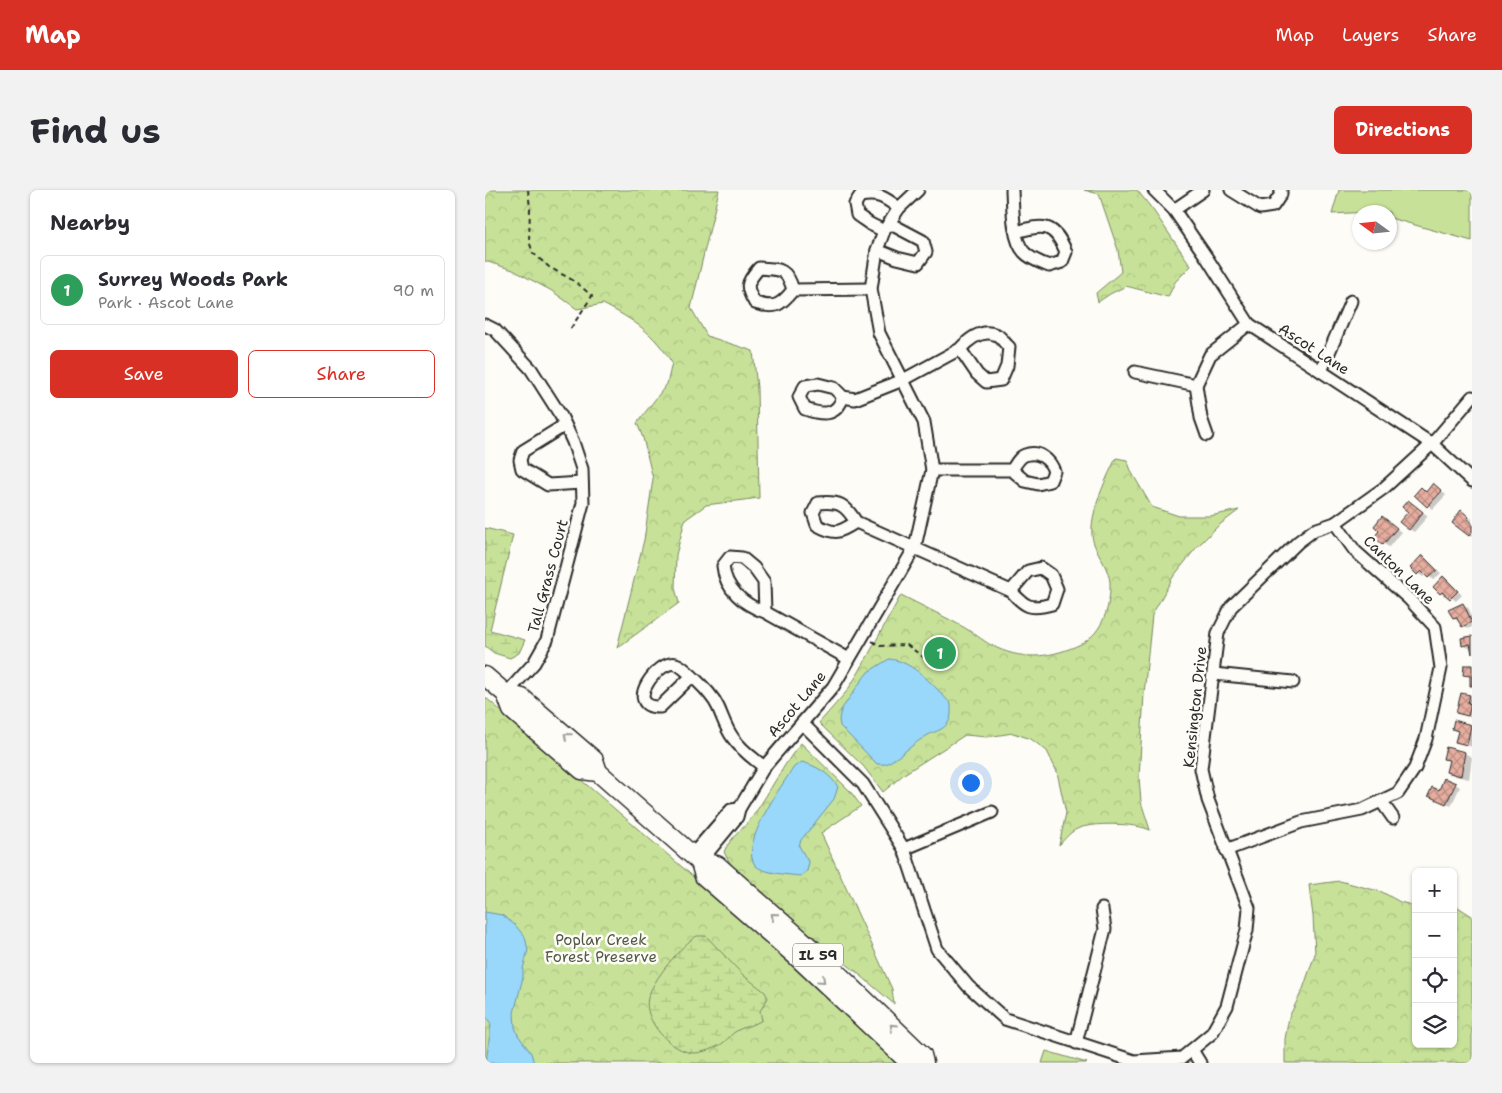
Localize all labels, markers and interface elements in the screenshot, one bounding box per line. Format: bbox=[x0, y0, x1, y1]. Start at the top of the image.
text: Map bbox=[25, 19, 81, 51]
text: Map bbox=[1276, 23, 1314, 47]
text: Layers bbox=[1342, 23, 1399, 47]
text: Share bbox=[1427, 23, 1477, 47]
button: Directions bbox=[1334, 106, 1472, 154]
text: Find us bbox=[30, 107, 161, 154]
north arrow bbox=[1352, 205, 1397, 250]
text: Nearby bbox=[50, 209, 130, 237]
text: Surrey Woods Park bbox=[98, 267, 288, 292]
text: 1 bbox=[63, 280, 71, 301]
text: 90 m bbox=[393, 280, 434, 301]
text: Park · Ascot Lane bbox=[98, 292, 234, 313]
street label: Ascot Lane bbox=[1275, 319, 1353, 379]
button: Save bbox=[50, 350, 238, 398]
button: Share bbox=[248, 350, 435, 398]
street label: Tall Grass Court bbox=[523, 517, 573, 635]
street label: Canton Lane bbox=[1359, 531, 1439, 609]
pin: 1 bbox=[924, 634, 956, 672]
street label: Kensington Drive bbox=[1179, 645, 1211, 769]
street label: Ascot Lane bbox=[763, 667, 831, 741]
one-way arrow bbox=[564, 733, 573, 742]
your location bbox=[958, 770, 984, 796]
map controls bbox=[1412, 868, 1457, 1048]
button: + bbox=[1412, 868, 1457, 913]
one-way arrow bbox=[771, 913, 780, 922]
button: − bbox=[1412, 913, 1457, 958]
park label: Poplar Creek Forest Preserve bbox=[545, 930, 657, 967]
road number: IL 59 bbox=[793, 944, 843, 966]
button: locate bbox=[1412, 958, 1457, 1003]
one-way arrow bbox=[816, 974, 825, 983]
button: layers bbox=[1412, 1003, 1457, 1048]
one-way arrow bbox=[890, 1023, 899, 1032]

